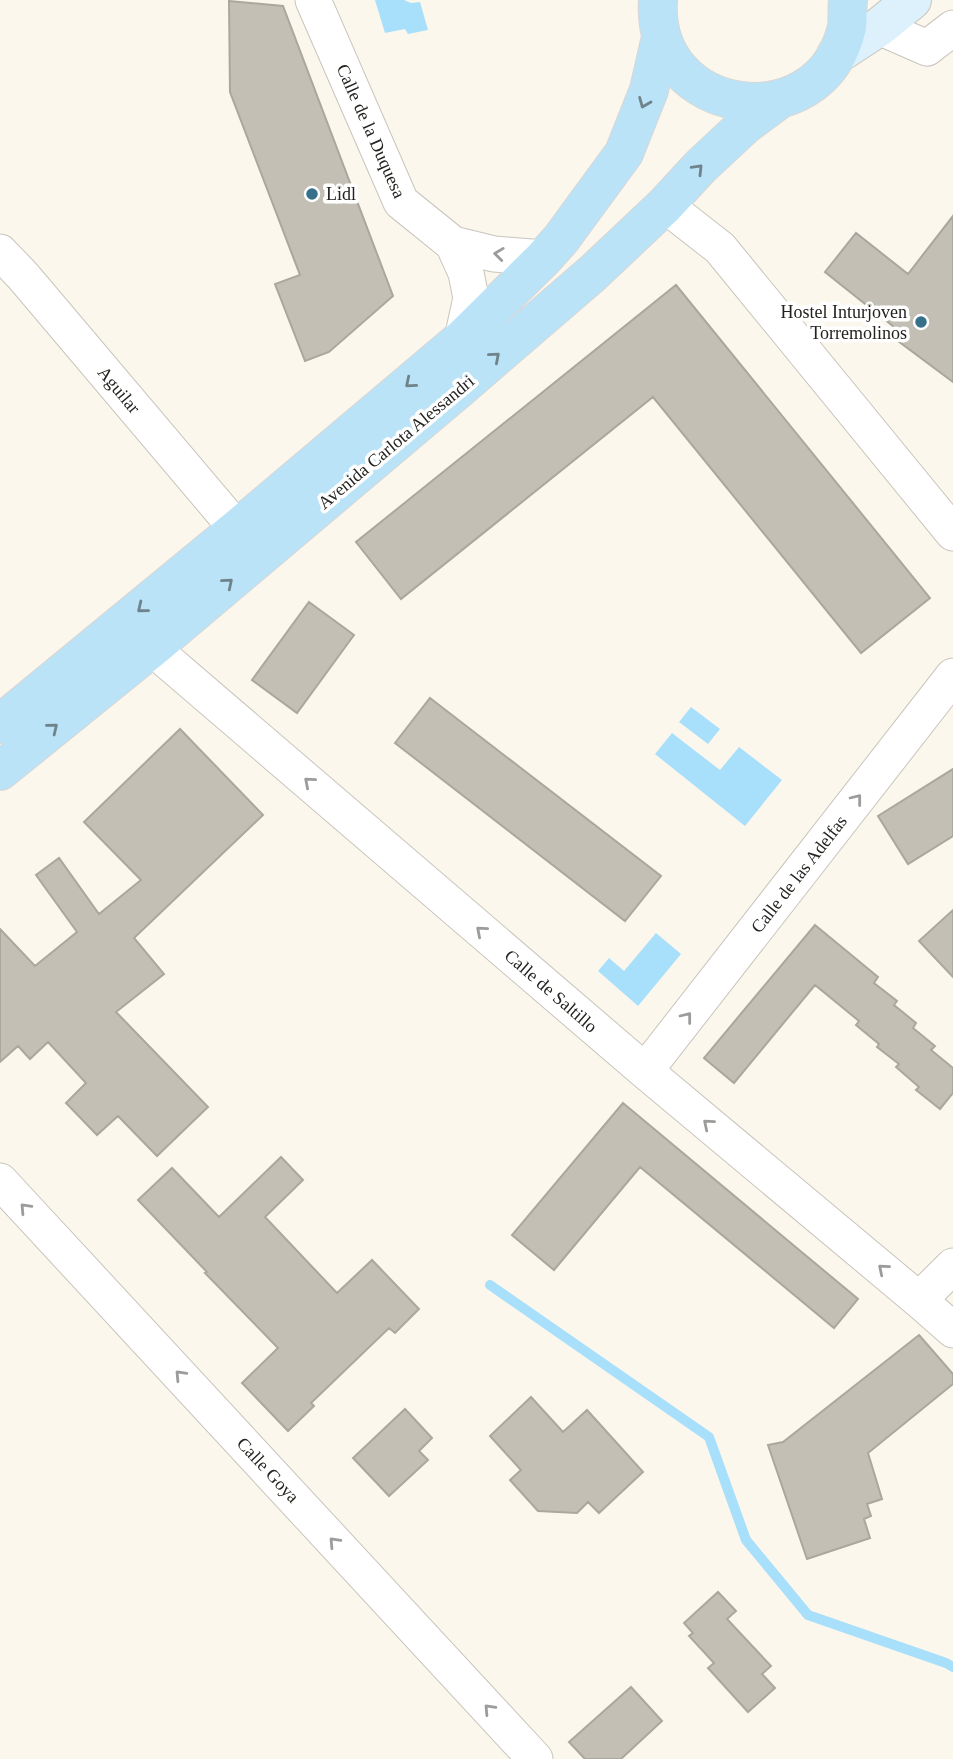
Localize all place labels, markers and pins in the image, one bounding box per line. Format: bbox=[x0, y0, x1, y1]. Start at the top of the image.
place label: Lidl bbox=[326, 184, 356, 204]
marker: Lidl bbox=[304, 186, 320, 202]
place label: Hostel Inturjoven Torremolinos bbox=[781, 302, 907, 343]
marker: Hostel Inturjoven Torremolinos bbox=[913, 314, 929, 330]

